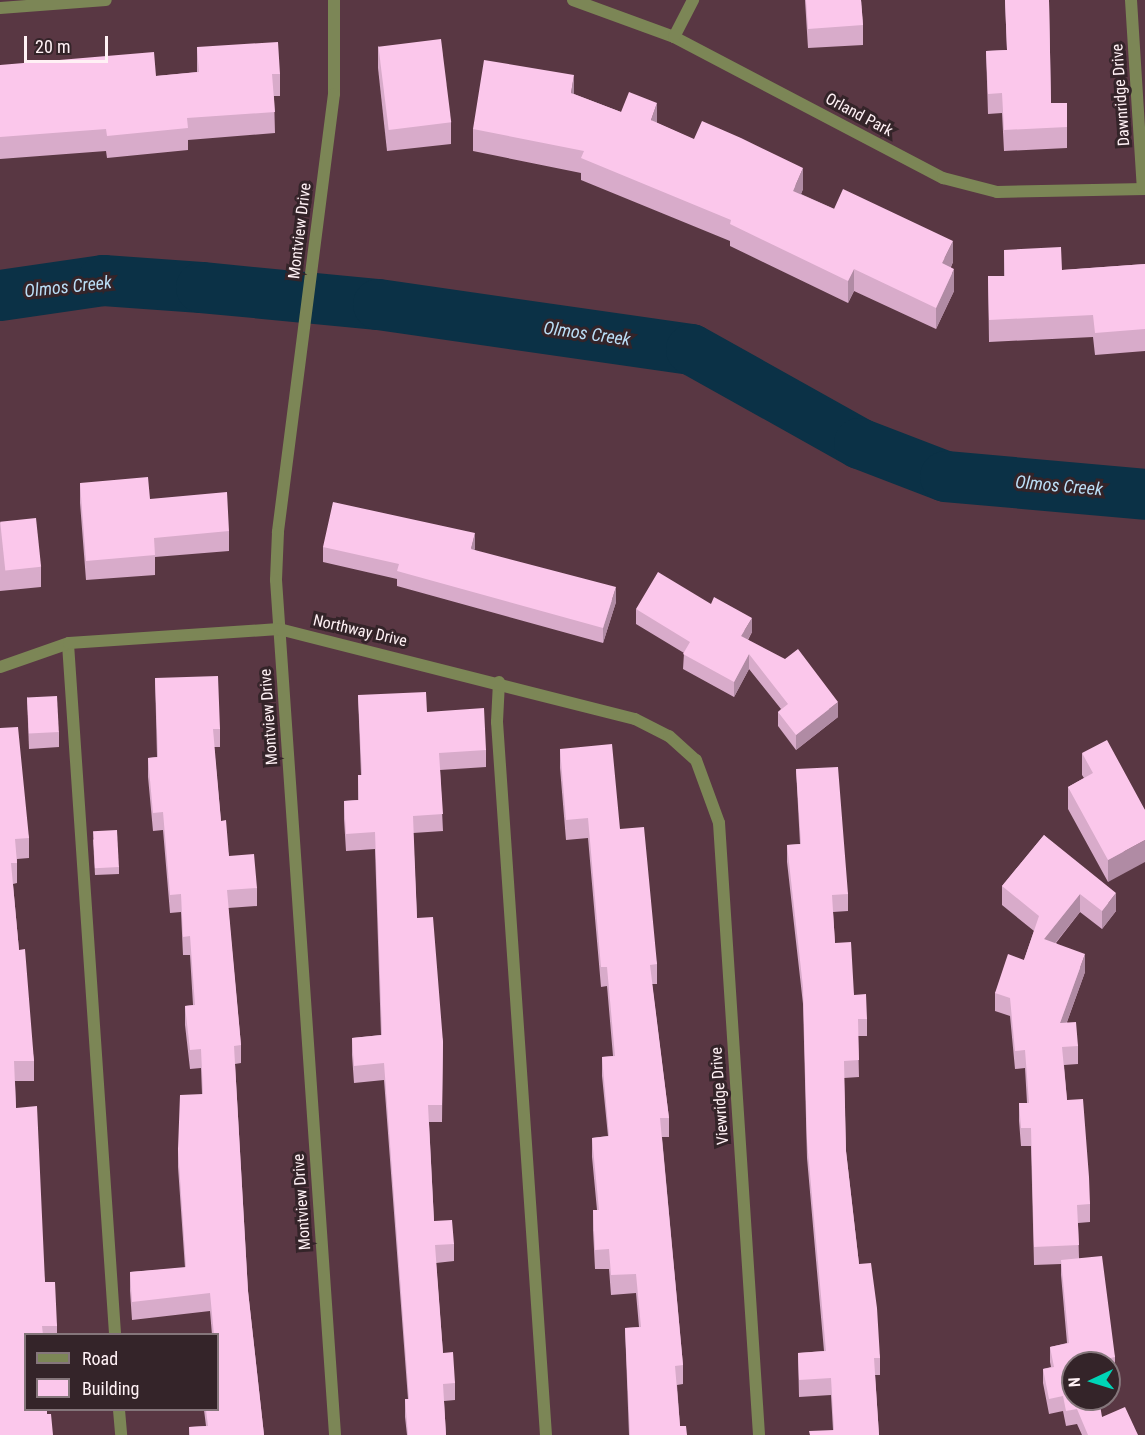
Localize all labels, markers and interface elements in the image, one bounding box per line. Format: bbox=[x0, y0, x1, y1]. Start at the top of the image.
scale bar bbox=[27, 24, 111, 62]
text: 20 m bbox=[35, 36, 70, 57]
street label: Dawnridge Drive bbox=[1108, 43, 1134, 147]
street label: Orland Park bbox=[822, 89, 896, 141]
street label: Montview Drive bbox=[285, 182, 315, 280]
water label: Olmos Creek bbox=[23, 272, 113, 302]
water label: Olmos Creek bbox=[542, 317, 632, 351]
water label: Olmos Creek bbox=[1014, 471, 1104, 501]
street label: Northway Drive bbox=[311, 611, 409, 651]
street label: Montview Drive bbox=[256, 668, 282, 766]
street label: Viewridge Drive bbox=[707, 1046, 733, 1146]
street label: Montview Drive bbox=[289, 1153, 315, 1251]
legend bbox=[24, 1333, 219, 1411]
text: Road bbox=[82, 1348, 118, 1369]
north arrow bbox=[1061, 1351, 1121, 1411]
text: N bbox=[1065, 1377, 1084, 1388]
text: Building bbox=[82, 1378, 139, 1399]

